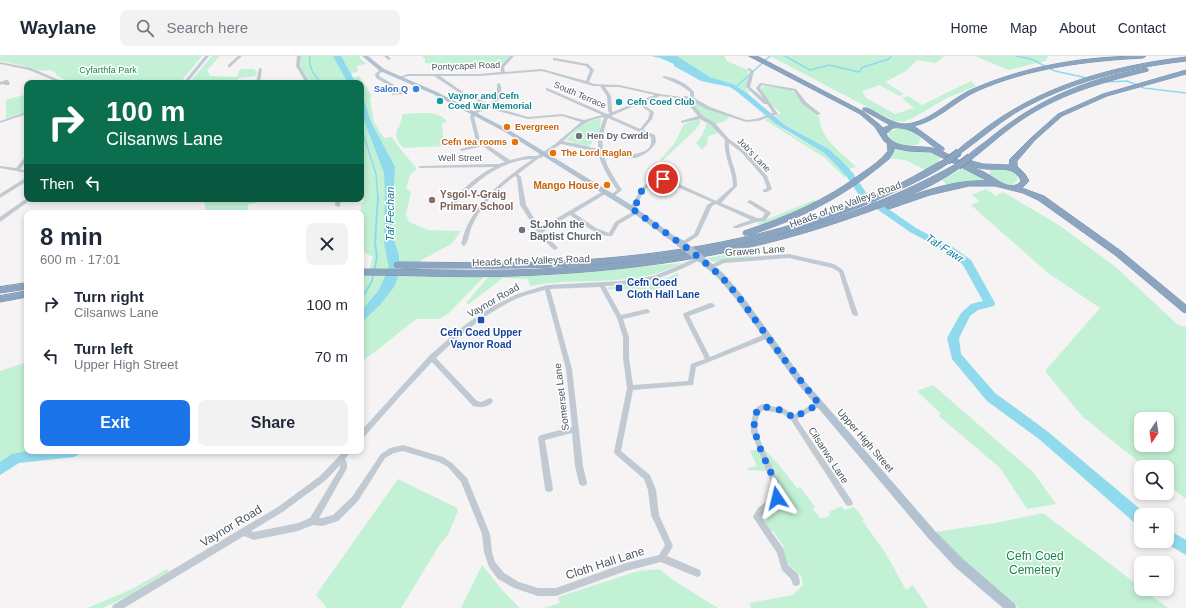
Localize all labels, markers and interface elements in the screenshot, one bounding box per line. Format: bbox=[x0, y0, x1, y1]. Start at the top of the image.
search box bbox=[120, 10, 400, 46]
text: Waylane bbox=[20, 17, 96, 38]
icon: search bbox=[134, 17, 156, 39]
text: Search here bbox=[166, 19, 248, 36]
text: Home bbox=[951, 20, 988, 36]
text: Map bbox=[1010, 20, 1037, 36]
text: About bbox=[1059, 20, 1096, 36]
text: Contact bbox=[1118, 20, 1166, 36]
street label: Pontycapel Road bbox=[432, 60, 500, 72]
park label: Cyfarthfa Park bbox=[79, 65, 137, 75]
street label: South Terrace bbox=[552, 79, 608, 111]
place label: Salon Q bbox=[374, 84, 408, 94]
marker: Salon Q bbox=[411, 84, 421, 94]
place label: Vaynor and Cefn Coed War Memorial bbox=[448, 91, 532, 111]
icon: right bbox=[40, 96, 92, 148]
text: 100 m bbox=[106, 96, 185, 127]
marker: Vaynor and Cefn Coed War Memorial bbox=[435, 96, 445, 106]
marker: Cefn Coed Club bbox=[614, 97, 624, 107]
place label: Cefn Coed Club bbox=[627, 97, 695, 107]
marker: Evergreen bbox=[502, 122, 512, 132]
place label: Evergreen bbox=[515, 122, 559, 132]
text: Cilsanws Lane bbox=[106, 129, 223, 149]
marker: Hen Dy Cwrdd bbox=[574, 131, 584, 141]
place label: Hen Dy Cwrdd bbox=[587, 131, 649, 141]
street label: Job's Lane bbox=[735, 136, 773, 174]
place label: Cefn tea rooms bbox=[441, 137, 507, 147]
marker: Cefn tea rooms bbox=[510, 137, 520, 147]
marker: The Lord Raglan bbox=[548, 148, 558, 158]
place label: The Lord Raglan bbox=[561, 148, 632, 158]
street label: Well Street bbox=[438, 153, 482, 163]
pin bbox=[646, 162, 680, 196]
icon: arrive bbox=[652, 168, 674, 190]
icon: left bbox=[82, 172, 104, 194]
text: Then bbox=[40, 175, 74, 192]
street label: Heads of the Valleys Road bbox=[788, 179, 902, 230]
place label: Mango House bbox=[533, 180, 599, 191]
marker: Mango House bbox=[602, 180, 612, 190]
water label: Taf Fechan bbox=[384, 187, 396, 241]
place label: Ysgol-Y-Graig Primary School bbox=[440, 189, 514, 212]
marker: Ysgol-Y-Graig Primary School bbox=[427, 195, 437, 205]
place label: St.John the Baptist Church bbox=[530, 219, 602, 242]
text: 8 min bbox=[40, 223, 103, 250]
button: close bbox=[306, 223, 348, 265]
marker: St.John the Baptist Church bbox=[517, 225, 527, 235]
water label: Taf Fawr bbox=[924, 231, 967, 265]
street label: Grawen Lane bbox=[725, 243, 786, 258]
text: 600 m · 17:01 bbox=[40, 252, 120, 267]
street label: Heads of the Valleys Road bbox=[472, 253, 590, 268]
place label: Cefn Coed Cloth Hall Lane bbox=[627, 277, 700, 300]
street label: Vaynor Road bbox=[466, 281, 521, 320]
marker: Cefn Coed Cloth Hall Lane bbox=[614, 283, 624, 293]
text: Turn right bbox=[74, 288, 144, 305]
icon: right bbox=[40, 293, 62, 315]
text: 100 m bbox=[306, 296, 348, 313]
text: Cilsanws Lane bbox=[74, 305, 159, 320]
marker: Cefn Coed Upper Vaynor Road bbox=[476, 315, 486, 325]
place label: Cefn Coed Upper Vaynor Road bbox=[440, 327, 522, 350]
text: Turn left bbox=[74, 340, 133, 357]
icon: left bbox=[40, 345, 62, 367]
text: 70 m bbox=[315, 348, 348, 365]
text: Upper High Street bbox=[74, 357, 178, 372]
street label: Somerset Lane bbox=[552, 362, 571, 431]
button: Exit bbox=[40, 400, 190, 446]
button: Share bbox=[198, 400, 348, 446]
street label: Upper High Street bbox=[835, 407, 896, 474]
north arrow bbox=[1134, 412, 1174, 452]
map controls bbox=[1134, 412, 1174, 596]
street label: Cilsanws Lane bbox=[806, 425, 851, 486]
button: search bbox=[1134, 460, 1174, 500]
position arrow bbox=[756, 477, 798, 519]
street label: Vaynor Road bbox=[198, 502, 264, 550]
button: + bbox=[1134, 508, 1174, 548]
street label: Cloth Hall Lane bbox=[564, 544, 646, 582]
park label: Cefn Coed Cemetery bbox=[1006, 549, 1064, 577]
button: − bbox=[1134, 556, 1174, 596]

